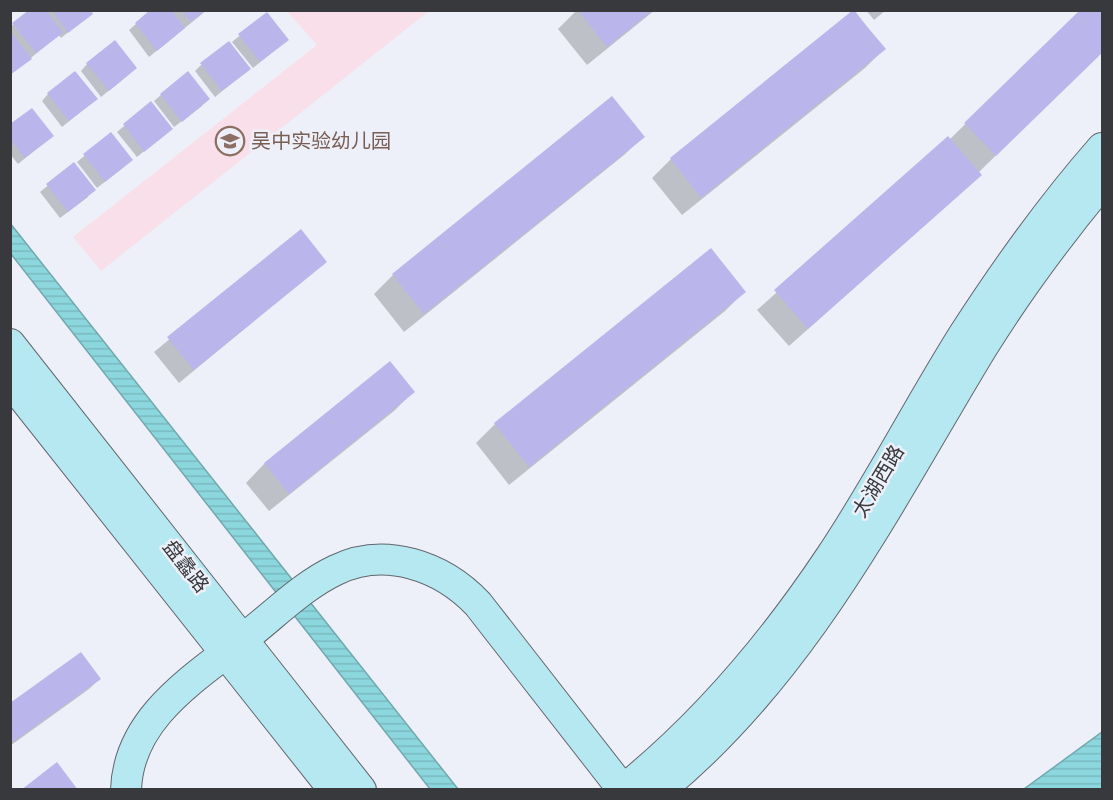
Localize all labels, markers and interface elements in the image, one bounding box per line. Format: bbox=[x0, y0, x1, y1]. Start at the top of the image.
school or university icon: 吴中实验幼儿园 bbox=[214, 125, 246, 157]
place label: 吴中实验幼儿园 bbox=[251, 129, 391, 152]
street label: 太湖西路 bbox=[847, 441, 908, 521]
street label: 盘蠡路 bbox=[159, 535, 214, 596]

